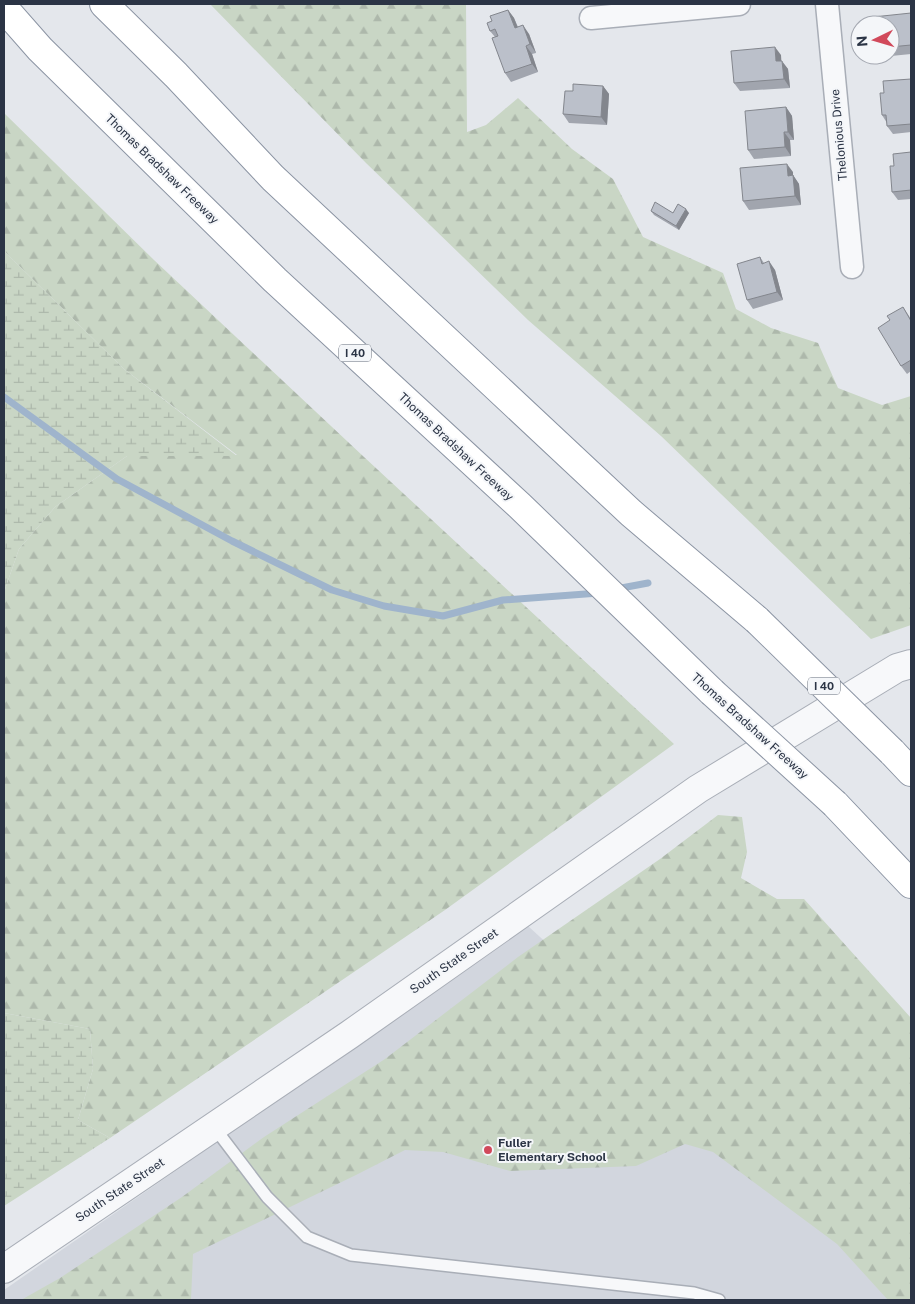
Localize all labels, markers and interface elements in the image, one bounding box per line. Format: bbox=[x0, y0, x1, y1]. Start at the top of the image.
north arrow bbox=[850, 15, 900, 65]
text: N bbox=[854, 35, 870, 47]
street label: Thelonious Drive bbox=[828, 88, 850, 182]
street label: Thomas Bradshaw Freeway bbox=[102, 111, 222, 227]
road number: I 40 bbox=[339, 344, 371, 362]
street label: Thomas Bradshaw Freeway bbox=[396, 390, 517, 504]
street label: Thomas Bradshaw Freeway bbox=[689, 670, 812, 782]
road number: I 40 bbox=[808, 678, 840, 694]
street label: South State Street bbox=[407, 925, 501, 997]
place label: Fuller Elementary School bbox=[498, 1136, 607, 1164]
marker: Fuller Elementary School bbox=[482, 1144, 494, 1156]
street label: South State Street bbox=[73, 1155, 167, 1225]

